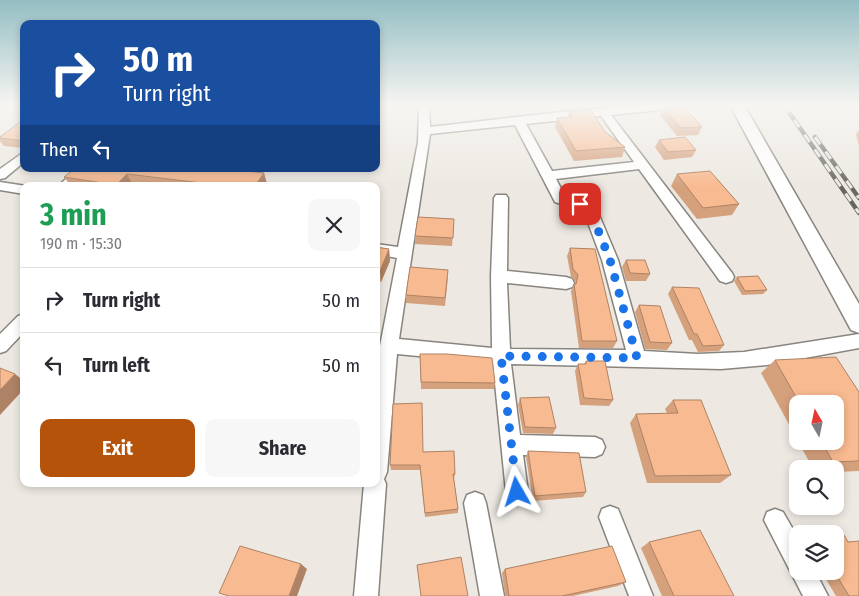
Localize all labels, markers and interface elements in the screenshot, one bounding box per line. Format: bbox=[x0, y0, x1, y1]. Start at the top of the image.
text: 50 m bbox=[123, 38, 193, 80]
icon: right bbox=[40, 40, 105, 105]
text: Turn right bbox=[123, 80, 211, 107]
icon: left bbox=[88, 135, 116, 163]
text: Then bbox=[40, 138, 78, 161]
pin bbox=[559, 183, 601, 225]
icon: arrive bbox=[566, 190, 594, 218]
text: 3 min bbox=[40, 197, 107, 233]
button: close bbox=[308, 199, 360, 251]
text: 190 m · 15:30 bbox=[40, 234, 122, 253]
icon: right bbox=[40, 286, 68, 314]
text: Turn right bbox=[83, 289, 160, 312]
text: 50 m bbox=[322, 289, 360, 312]
icon: left bbox=[40, 351, 68, 379]
text: Turn left bbox=[83, 354, 150, 377]
text: 50 m bbox=[322, 354, 360, 377]
north arrow bbox=[789, 395, 844, 450]
map controls bbox=[789, 395, 844, 580]
button: Exit bbox=[40, 419, 195, 477]
button: Share bbox=[205, 419, 360, 477]
button: search bbox=[789, 460, 844, 515]
position arrow bbox=[490, 465, 542, 517]
button: layers bbox=[789, 525, 844, 580]

